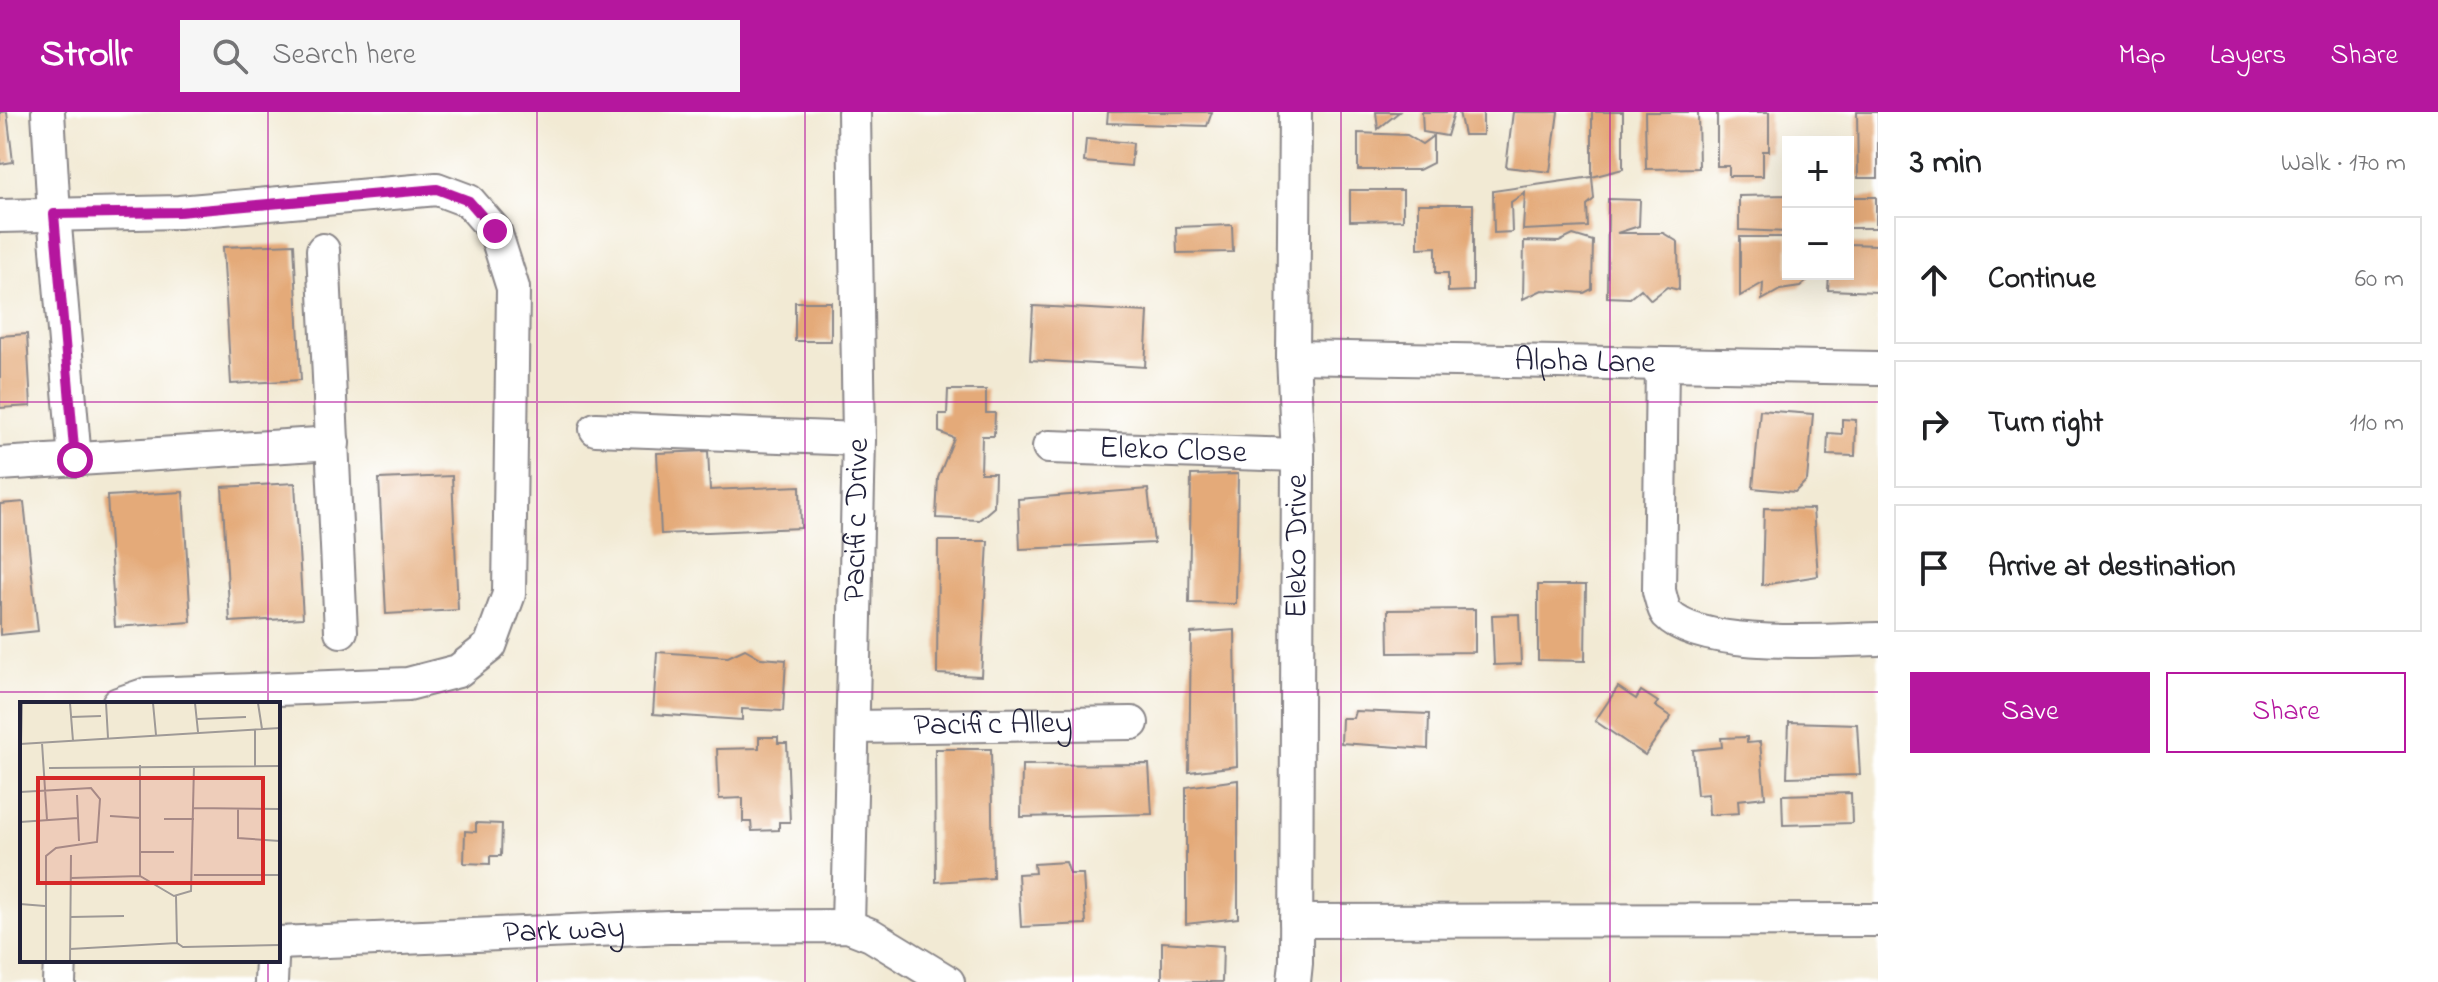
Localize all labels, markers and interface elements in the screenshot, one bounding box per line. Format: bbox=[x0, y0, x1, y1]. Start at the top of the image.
search box bbox=[180, 20, 740, 92]
text: Strollr bbox=[40, 28, 132, 84]
icon: search bbox=[208, 34, 252, 78]
text: Search here bbox=[272, 34, 416, 78]
text: Map bbox=[2118, 36, 2166, 77]
text: Layers bbox=[2210, 36, 2286, 77]
text: Share bbox=[2330, 36, 2398, 77]
map controls bbox=[1782, 136, 1854, 280]
button: + bbox=[1782, 136, 1854, 208]
text: 3 min bbox=[1910, 139, 1982, 189]
text: Walk · 170 m bbox=[2281, 145, 2406, 183]
button: − bbox=[1782, 208, 1854, 280]
route end bbox=[477, 213, 513, 249]
icon: ahead bbox=[1912, 258, 1956, 302]
text: Continue bbox=[1988, 258, 2096, 302]
text: 60 m bbox=[2355, 261, 2404, 299]
street label: Alpha Lane bbox=[1514, 338, 1657, 387]
icon: right bbox=[1912, 402, 1956, 446]
text: Turn right bbox=[1988, 402, 2103, 446]
text: 110 m bbox=[2350, 405, 2404, 443]
street label: Eleko Close bbox=[1098, 425, 1248, 477]
street label: Pacific Drive bbox=[832, 437, 883, 602]
route start bbox=[57, 442, 93, 478]
street label: Eleko Drive bbox=[1274, 473, 1321, 619]
icon: arrive bbox=[1912, 546, 1956, 590]
text: Arrive at destination bbox=[1988, 546, 2236, 590]
button: Save bbox=[1910, 672, 2150, 753]
button: Share bbox=[2166, 672, 2406, 753]
street label: Pacific Alley bbox=[913, 700, 1073, 750]
inset map bbox=[20, 702, 280, 962]
street label: Park way bbox=[502, 905, 626, 957]

